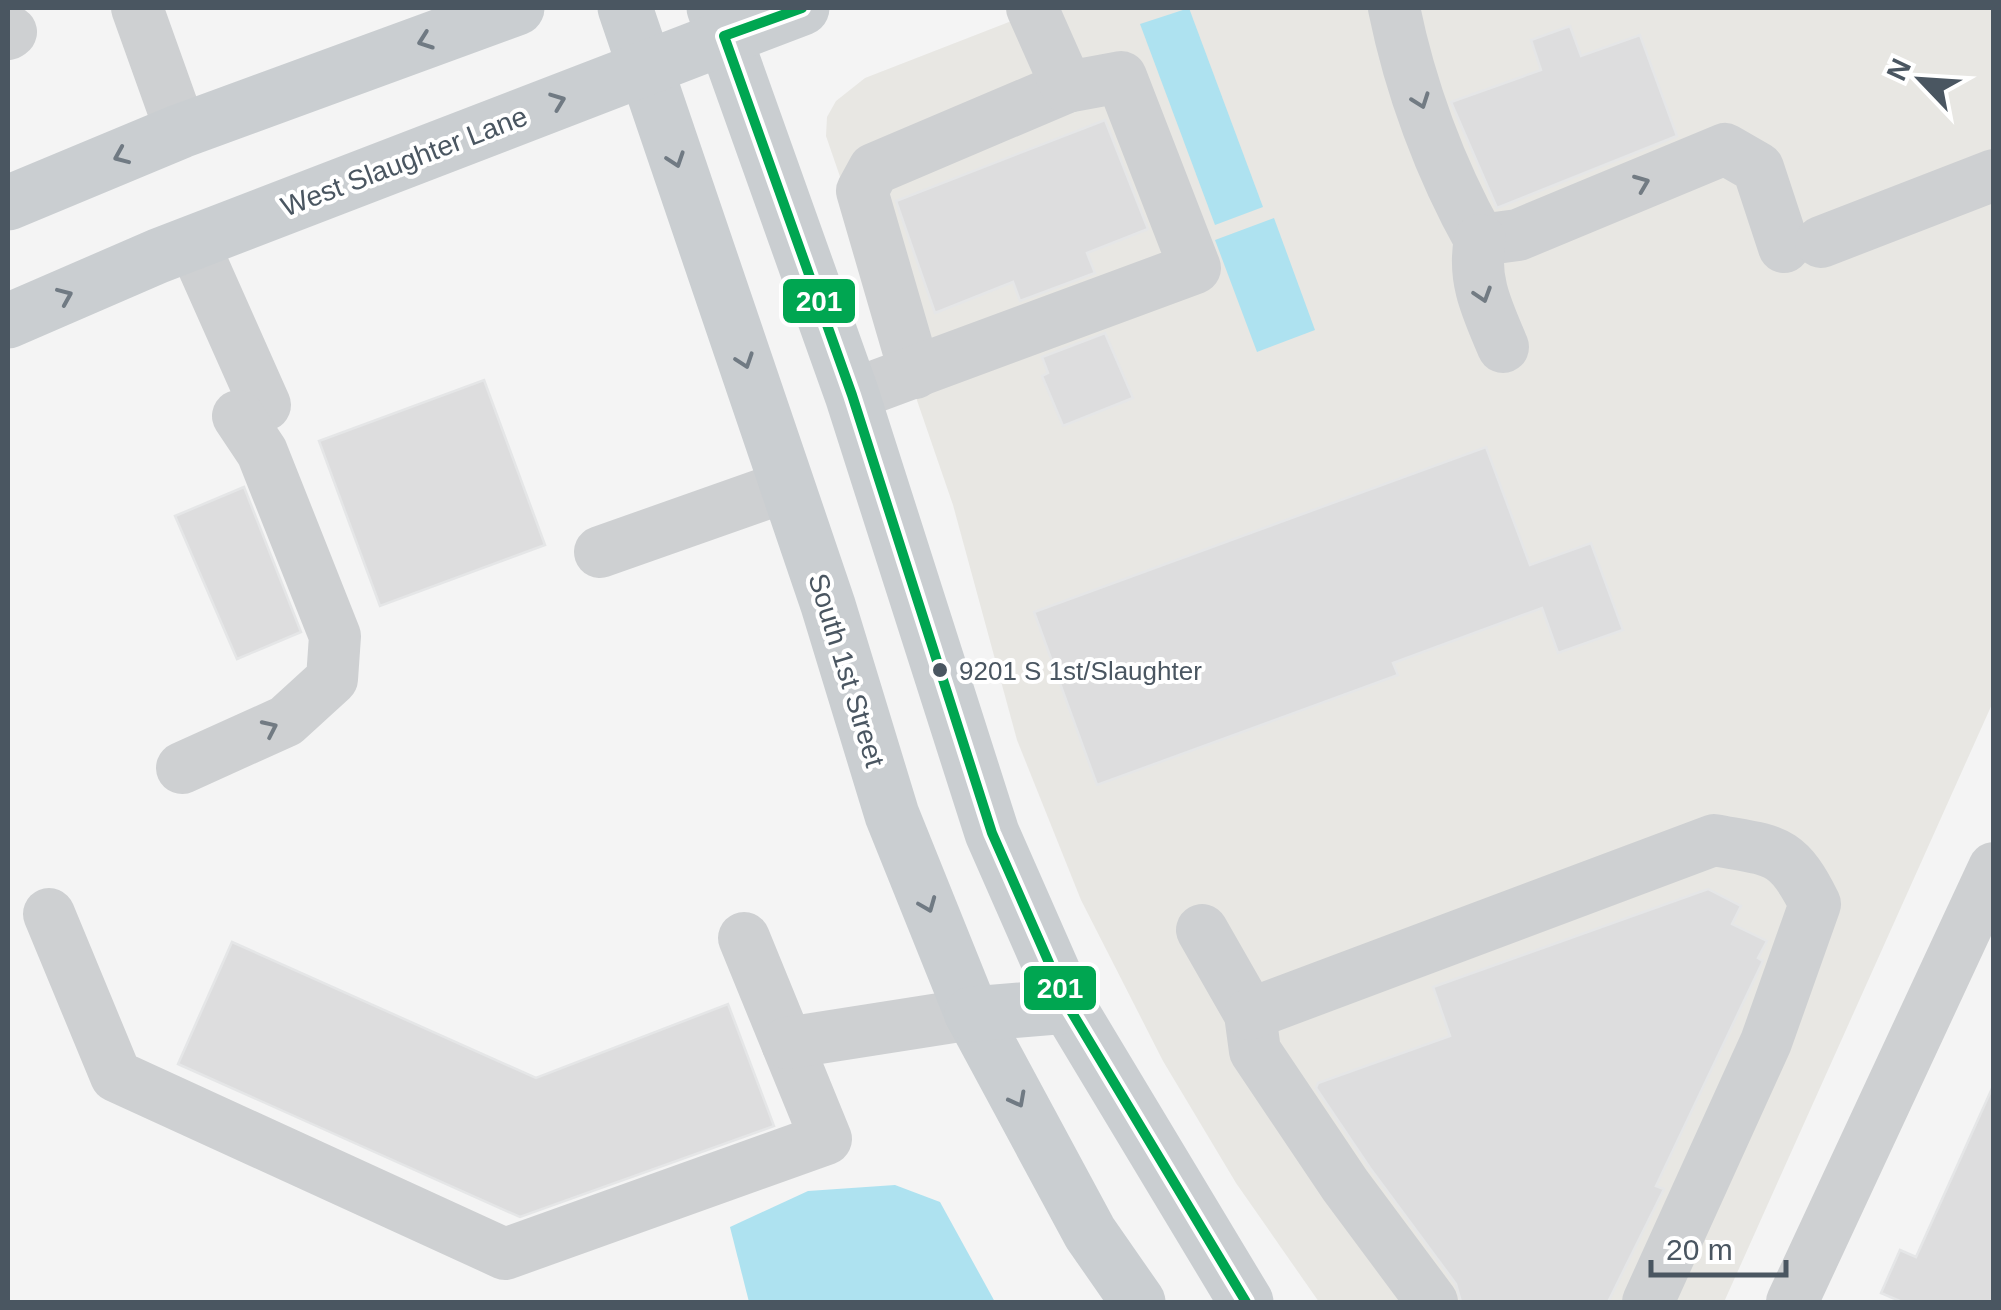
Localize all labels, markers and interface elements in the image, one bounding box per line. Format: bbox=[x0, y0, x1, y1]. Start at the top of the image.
one-way arrow bbox=[418, 29, 435, 50]
north arrow bbox=[1871, 30, 1971, 130]
text: N bbox=[1880, 54, 1917, 85]
one-way arrow bbox=[1409, 91, 1430, 108]
one-way arrow bbox=[549, 93, 566, 113]
street label: West Slaughter Lane bbox=[277, 100, 532, 223]
one-way arrow bbox=[114, 144, 131, 164]
one-way arrow bbox=[664, 150, 684, 167]
one-way arrow bbox=[1632, 175, 1650, 195]
line badge: 201 bbox=[781, 277, 857, 325]
one-way arrow bbox=[1472, 285, 1492, 302]
text: 201 bbox=[796, 286, 842, 317]
one-way arrow bbox=[55, 288, 73, 308]
one-way arrow bbox=[733, 352, 753, 369]
street label: South 1st Street bbox=[802, 570, 891, 771]
place label: 9201 S 1st/Slaughter bbox=[959, 656, 1202, 686]
marker: 9201 S 1st/Slaughter bbox=[930, 660, 950, 680]
one-way arrow bbox=[260, 720, 278, 740]
one-way arrow bbox=[917, 896, 937, 913]
line badge: 201 bbox=[1022, 964, 1098, 1012]
text: 201 bbox=[1037, 973, 1083, 1004]
one-way arrow bbox=[1006, 1089, 1025, 1108]
scale bar bbox=[1651, 1215, 1786, 1277]
text: 20 m bbox=[1666, 1233, 1733, 1266]

